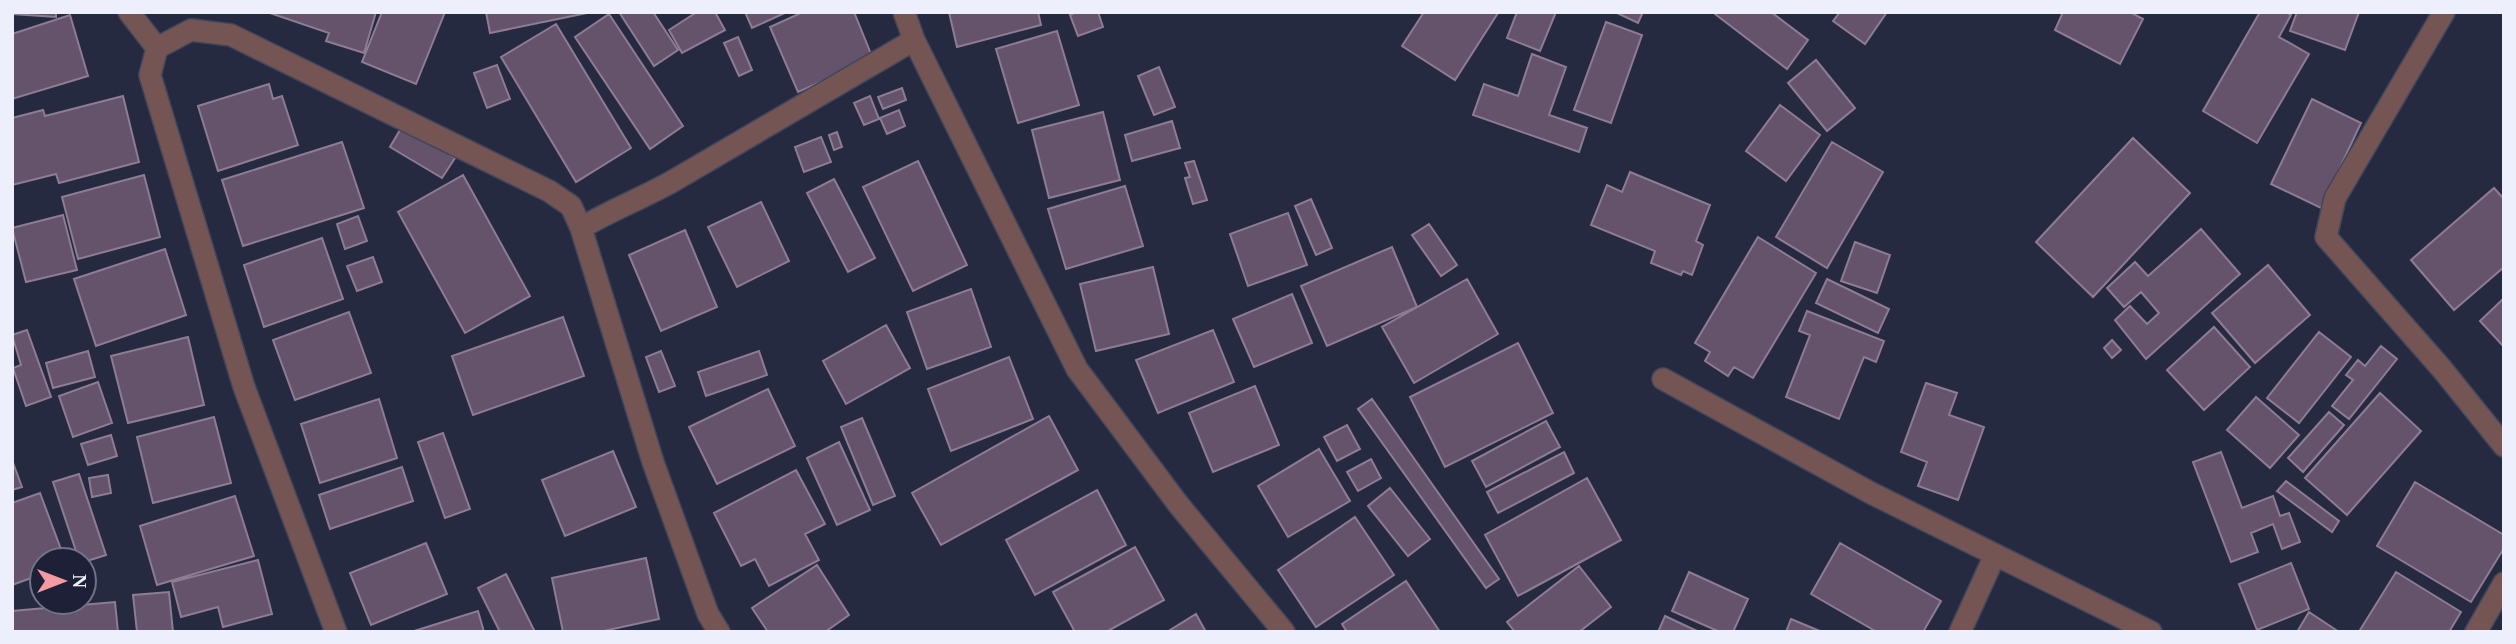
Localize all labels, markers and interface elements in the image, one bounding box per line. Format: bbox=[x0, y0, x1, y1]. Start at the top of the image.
north arrow bbox=[28, 546, 98, 616]
text: N bbox=[69, 574, 90, 588]

